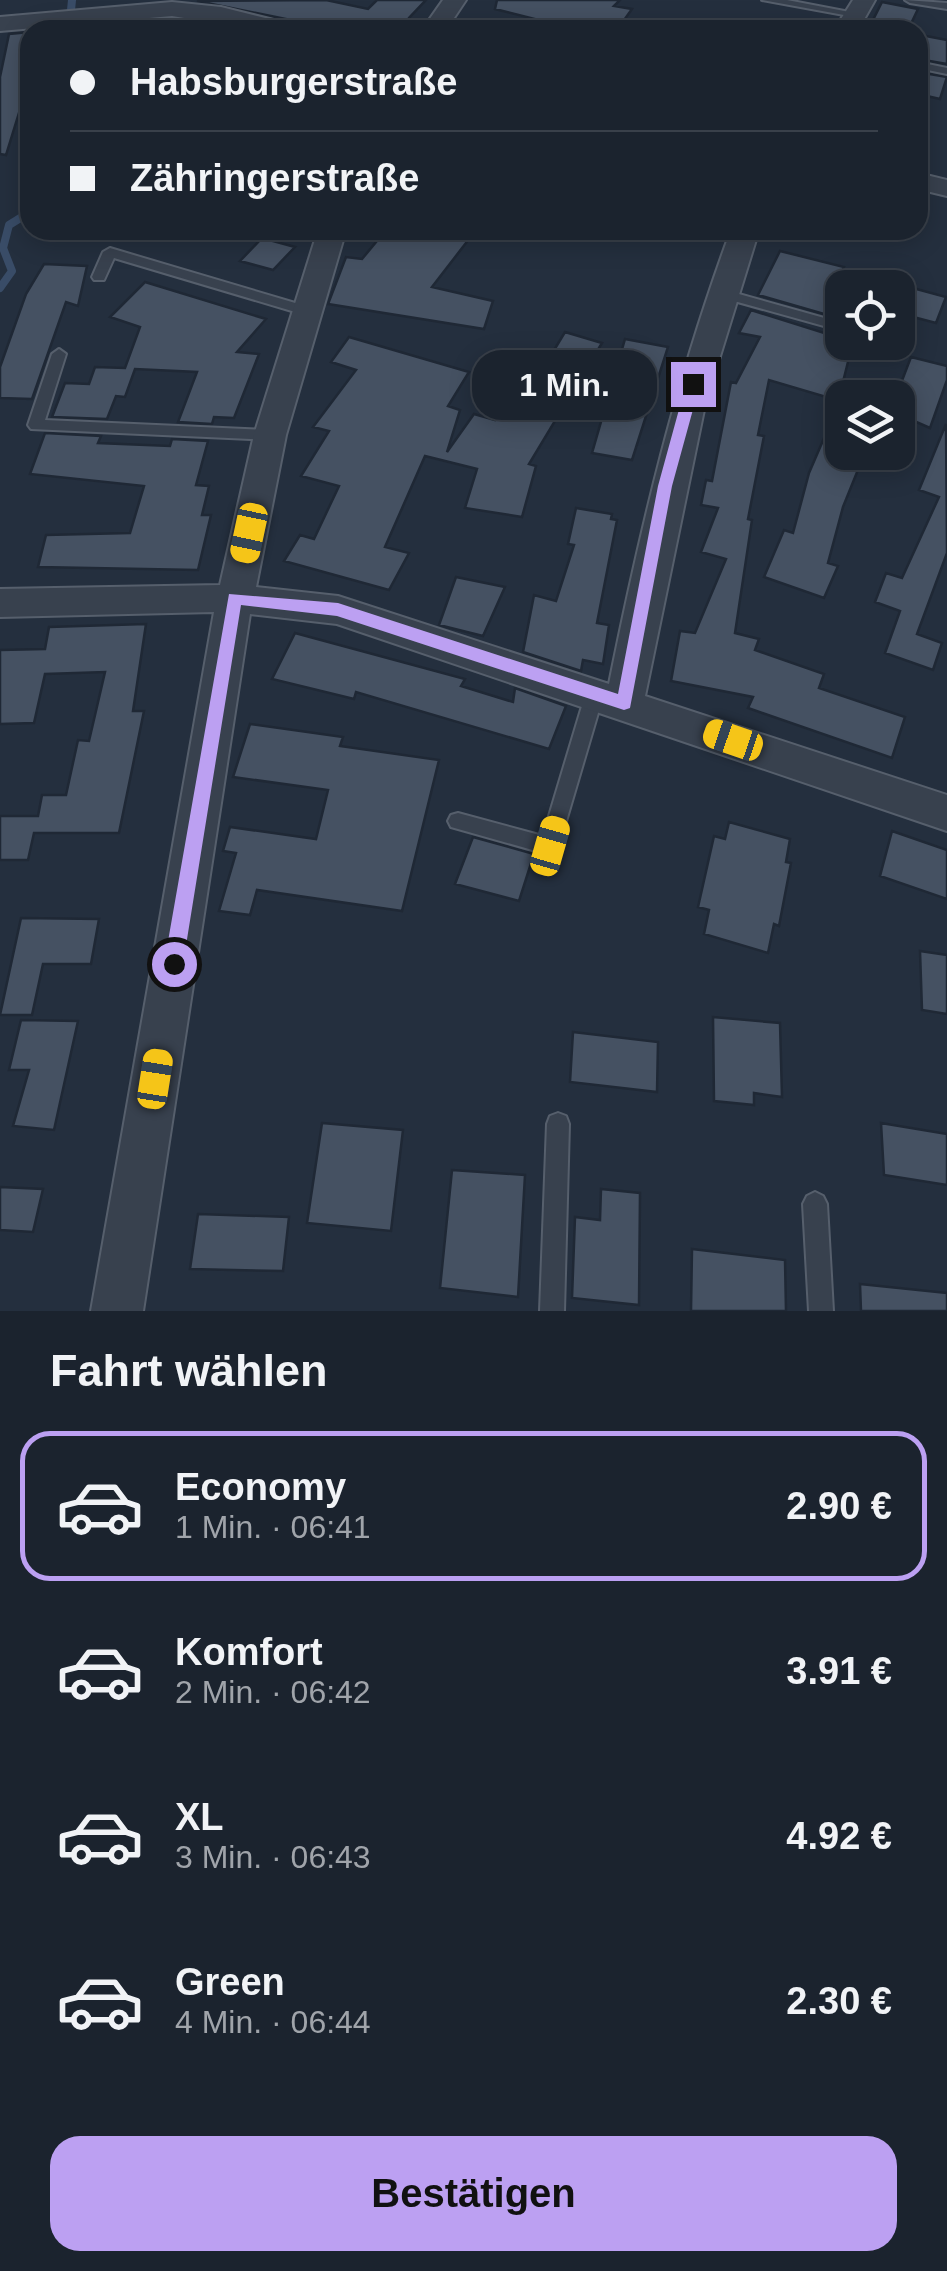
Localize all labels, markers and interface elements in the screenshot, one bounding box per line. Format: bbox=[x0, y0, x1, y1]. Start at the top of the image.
text: Habsburgerstraße bbox=[130, 61, 457, 103]
text: Zähringerstraße bbox=[130, 157, 419, 199]
map controls bbox=[825, 270, 915, 470]
button: locate bbox=[825, 270, 915, 360]
callout: 1 Min. bbox=[473, 349, 658, 419]
route end bbox=[671, 362, 716, 407]
text: 1 Min. bbox=[519, 367, 610, 403]
button: layers bbox=[825, 380, 915, 470]
car bbox=[228, 501, 270, 565]
car bbox=[700, 716, 766, 764]
car bbox=[527, 813, 573, 879]
route start bbox=[152, 942, 197, 987]
car bbox=[135, 1047, 175, 1111]
text: Fahrt wählen bbox=[50, 1345, 328, 1396]
icon: car bbox=[55, 1461, 145, 1551]
text: Economy bbox=[175, 1466, 346, 1508]
text: 2.90 € bbox=[786, 1485, 892, 1527]
text: 1 Min. · 06:41 bbox=[175, 1509, 371, 1545]
icon: car bbox=[55, 1626, 145, 1716]
text: Komfort bbox=[175, 1631, 323, 1673]
text: 3.91 € bbox=[786, 1650, 892, 1692]
text: 2 Min. · 06:42 bbox=[175, 1674, 371, 1710]
icon: car bbox=[55, 1791, 145, 1881]
text: XL bbox=[175, 1796, 224, 1838]
text: 4.92 € bbox=[786, 1815, 892, 1857]
text: 3 Min. · 06:43 bbox=[175, 1839, 371, 1875]
icon: car bbox=[55, 1956, 145, 2046]
text: Green bbox=[175, 1961, 285, 2003]
text: 2.30 € bbox=[786, 1980, 892, 2022]
text: 4 Min. · 06:44 bbox=[175, 2004, 371, 2040]
button: Bestätigen bbox=[50, 2136, 897, 2251]

